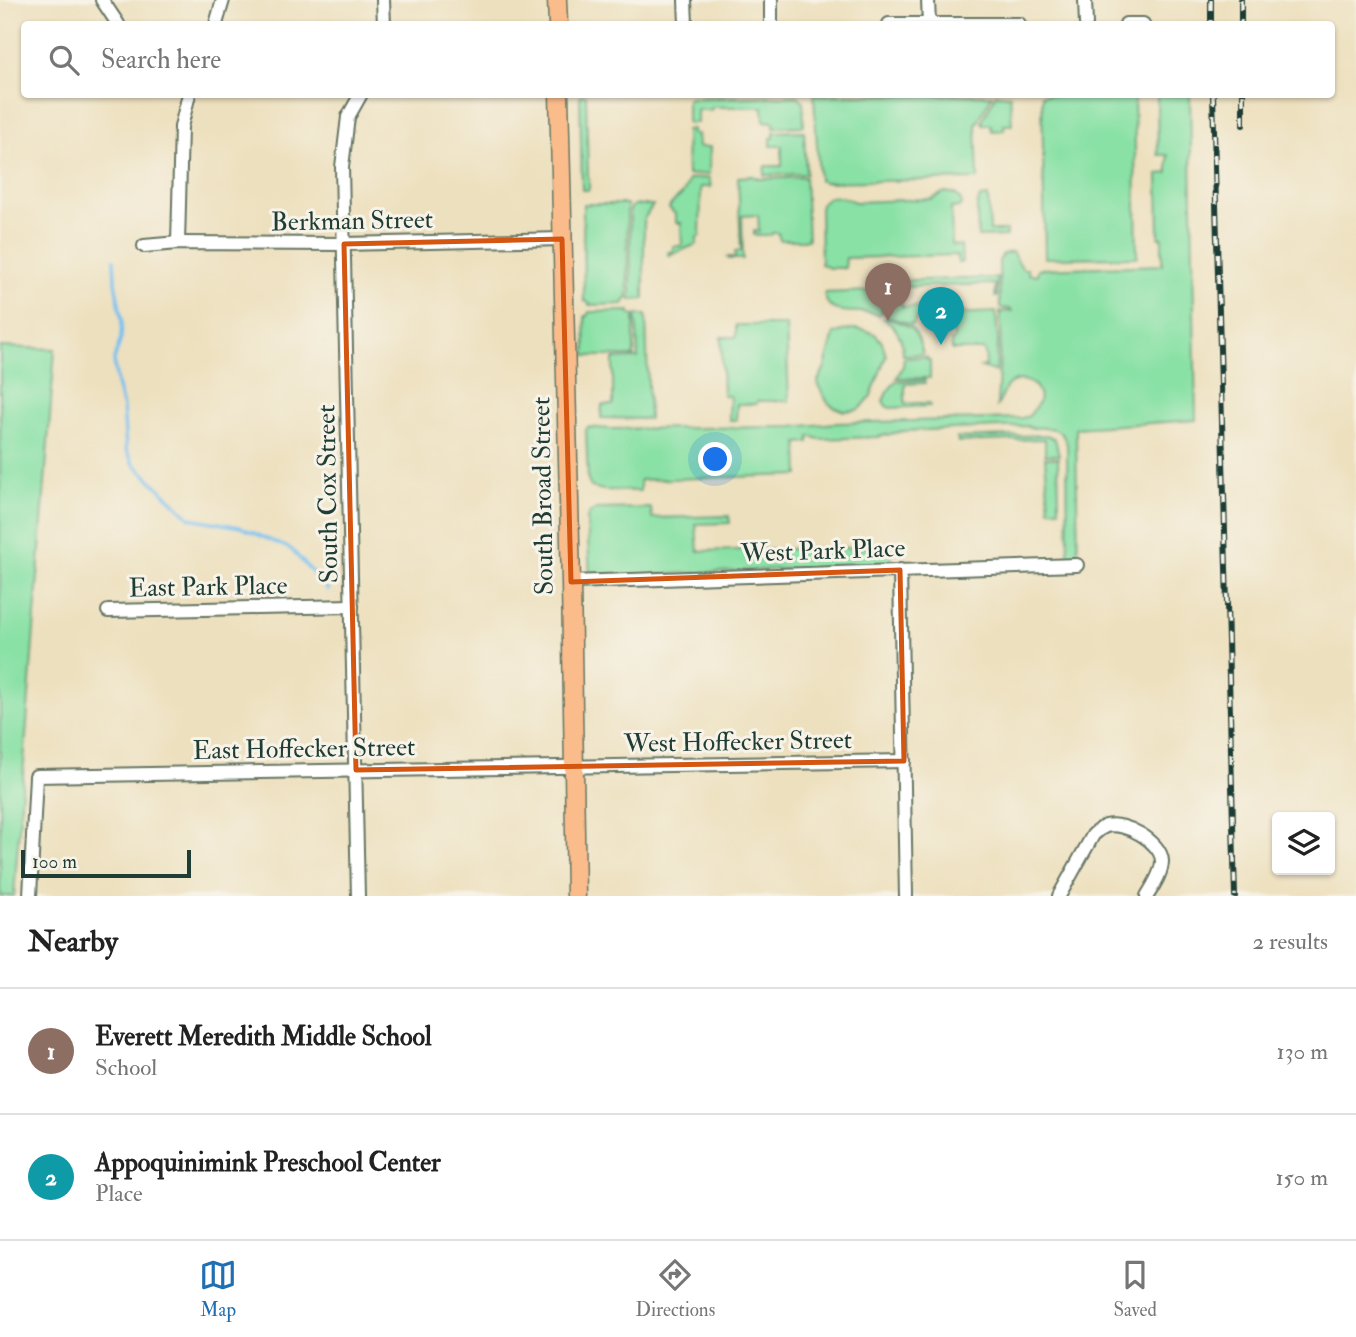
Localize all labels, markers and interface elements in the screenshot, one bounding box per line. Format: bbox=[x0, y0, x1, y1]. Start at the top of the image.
search box bbox=[21, 21, 1335, 98]
icon: search bbox=[45, 41, 83, 79]
text: Search here bbox=[101, 44, 221, 76]
street label: Berkman Street bbox=[271, 204, 433, 238]
pin: 1 bbox=[865, 263, 911, 321]
pin: 2 bbox=[918, 287, 964, 345]
street label: South Broad Street bbox=[525, 396, 561, 596]
street label: South Cox Street bbox=[310, 404, 346, 584]
your location bbox=[698, 442, 732, 476]
street label: West Park Place bbox=[739, 532, 906, 570]
street label: East Park Place bbox=[128, 570, 288, 604]
street label: West Hoffecker Street bbox=[623, 724, 852, 760]
street label: East Hoffecker Street bbox=[192, 731, 416, 767]
map controls bbox=[1272, 812, 1335, 875]
button: layers bbox=[1272, 812, 1335, 875]
scale bar bbox=[21, 847, 191, 879]
text: 100 m bbox=[32, 850, 77, 874]
text: Nearby bbox=[28, 923, 118, 960]
text: 2 results bbox=[1253, 927, 1328, 956]
text: Everett Meredith Middle School bbox=[95, 1021, 432, 1053]
text: 1 bbox=[47, 1037, 55, 1066]
text: 130 m bbox=[1276, 1037, 1328, 1066]
text: School bbox=[95, 1053, 157, 1082]
text: Appoquinimink Preschool Center bbox=[95, 1147, 441, 1179]
text: 2 bbox=[45, 1163, 57, 1192]
text: 150 m bbox=[1275, 1163, 1328, 1192]
text: Place bbox=[95, 1179, 143, 1208]
tab: Map bbox=[199, 1256, 237, 1322]
tab: Directions bbox=[635, 1256, 715, 1322]
tab: Saved bbox=[1113, 1256, 1157, 1322]

